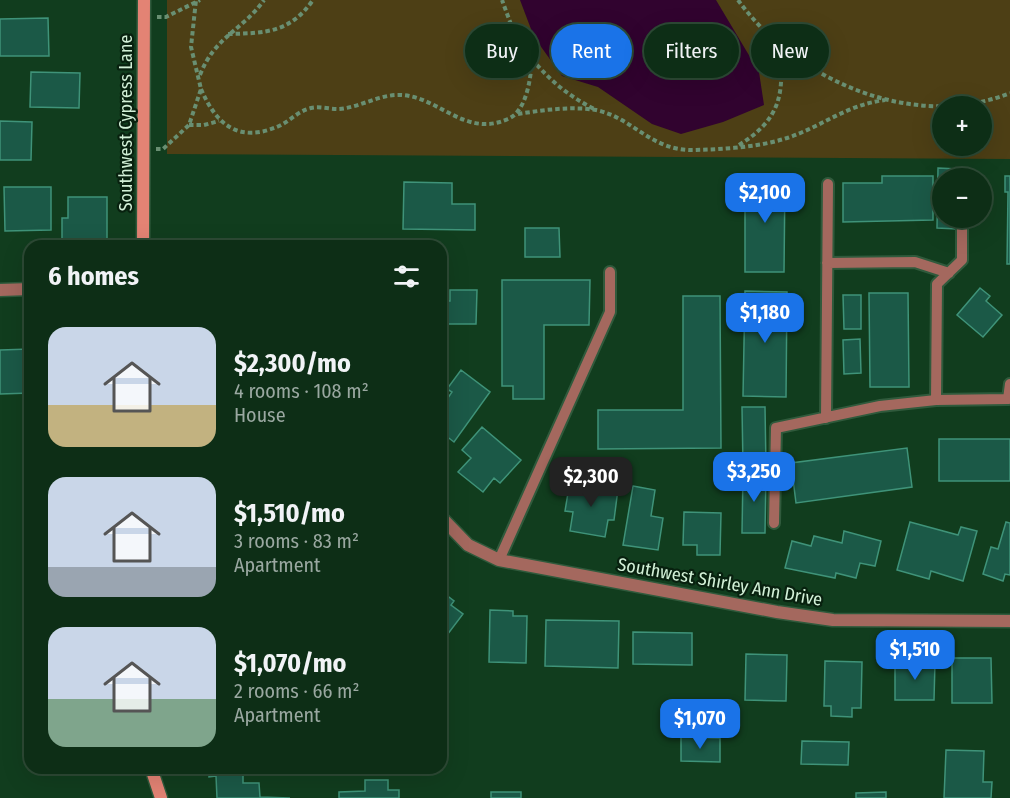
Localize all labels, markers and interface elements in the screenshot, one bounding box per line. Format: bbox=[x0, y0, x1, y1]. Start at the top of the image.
chip: Buy bbox=[465, 24, 539, 78]
chip: Rent bbox=[551, 24, 632, 78]
chip: Filters bbox=[644, 24, 739, 78]
chip: New bbox=[751, 24, 829, 78]
street label: Southwest Cypress Lane bbox=[115, 35, 137, 211]
map controls bbox=[932, 96, 992, 228]
button: + bbox=[932, 96, 992, 156]
button: − bbox=[932, 168, 992, 228]
pin: $2,100 bbox=[716, 173, 814, 224]
text: $2,100 bbox=[739, 180, 791, 204]
icon: filters bbox=[390, 260, 423, 293]
text: 6 homes bbox=[48, 261, 139, 292]
pin: $1,180 bbox=[716, 293, 814, 344]
text: $1,180 bbox=[740, 300, 790, 324]
text: $2,300/mo bbox=[234, 348, 351, 379]
icon: home bbox=[96, 351, 168, 423]
text: 4 rooms · 108 m² bbox=[234, 379, 369, 403]
text: House bbox=[234, 403, 286, 427]
pin: $3,250 bbox=[705, 452, 803, 503]
pin: $2,300 bbox=[542, 457, 640, 508]
text: $3,250 bbox=[727, 459, 781, 483]
text: $2,300 bbox=[563, 464, 619, 488]
text: $1,510/mo bbox=[234, 498, 345, 529]
icon: home bbox=[96, 501, 168, 573]
text: 3 rooms · 83 m² bbox=[234, 529, 359, 553]
text: Apartment bbox=[234, 553, 321, 577]
street label: Southwest Shirley Ann Drive bbox=[616, 553, 824, 611]
pin: $1,510 bbox=[866, 630, 964, 681]
text: $1,510 bbox=[890, 637, 940, 661]
text: $1,070/mo bbox=[234, 648, 346, 679]
icon: home bbox=[96, 651, 168, 723]
text: 2 rooms · 66 m² bbox=[234, 679, 360, 703]
pin: $1,070 bbox=[651, 699, 749, 750]
text: Apartment bbox=[234, 703, 321, 727]
text: $1,070 bbox=[674, 706, 726, 730]

